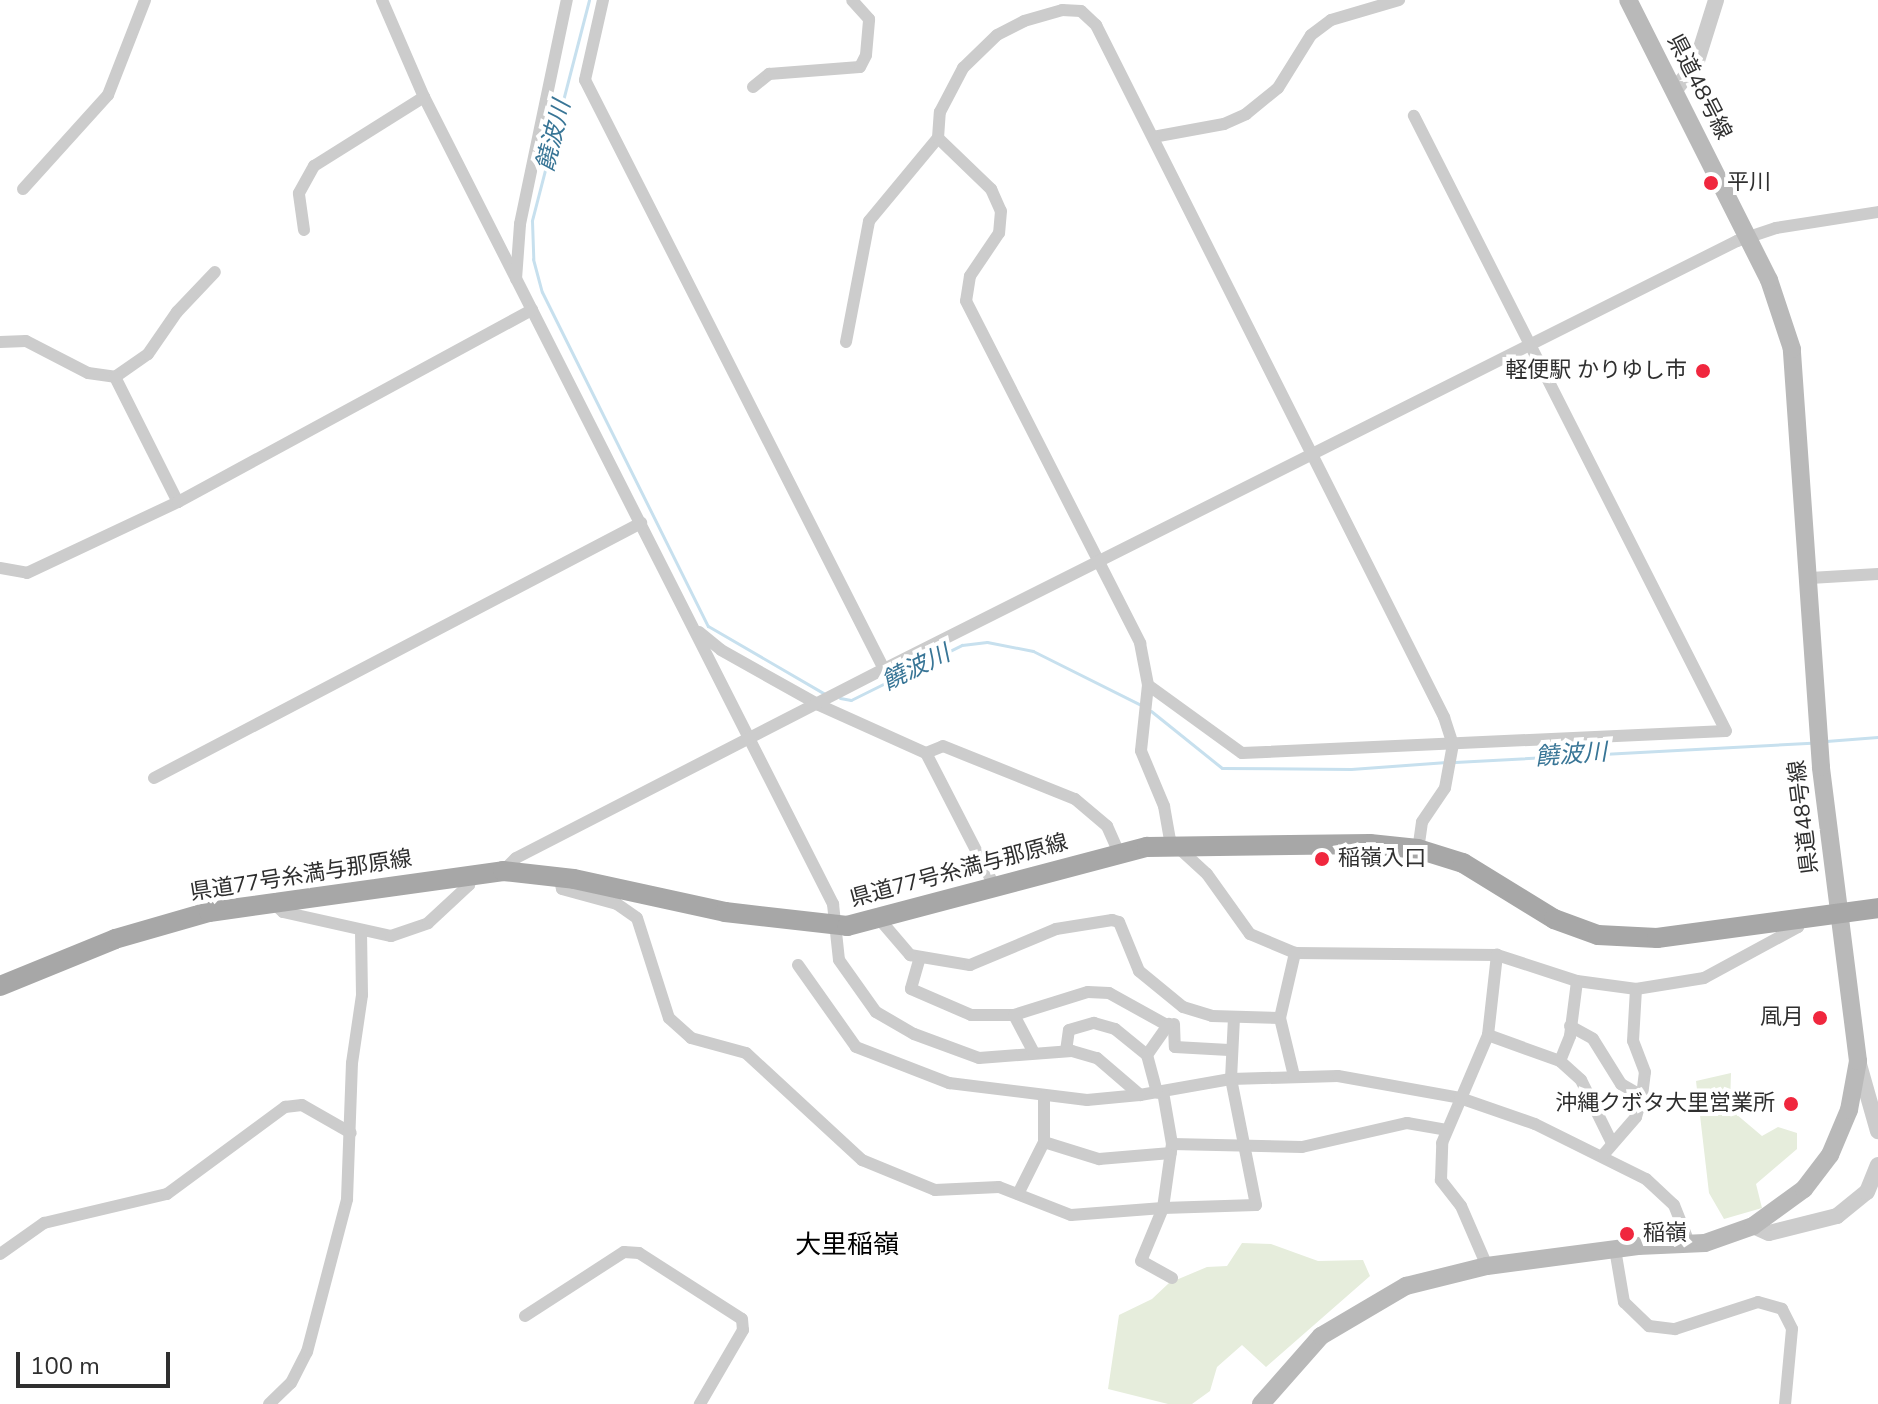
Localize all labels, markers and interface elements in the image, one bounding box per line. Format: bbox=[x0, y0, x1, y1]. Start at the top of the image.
street label: 県道48号線 bbox=[1661, 30, 1737, 144]
water label: 饒波川 bbox=[531, 98, 577, 174]
place label: 平川 bbox=[1727, 170, 1771, 196]
marker: 平川 bbox=[1702, 174, 1720, 192]
place label: 軽便駅 かりゆし市 bbox=[1505, 358, 1687, 384]
marker: 軽便駅 かりゆし市 bbox=[1694, 362, 1712, 380]
water label: 饒波川 bbox=[877, 639, 955, 697]
water label: 饒波川 bbox=[1534, 738, 1608, 772]
street label: 県道48号線 bbox=[1784, 759, 1824, 875]
street label: 県道77号糸満与那原線 bbox=[847, 829, 1071, 913]
street label: 県道77号糸満与那原線 bbox=[188, 845, 414, 907]
place label: 稲嶺入口 bbox=[1338, 846, 1426, 872]
marker: 稲嶺入口 bbox=[1313, 850, 1331, 868]
place label: 凮月 bbox=[1760, 1005, 1804, 1031]
marker: 凮月 bbox=[1811, 1009, 1829, 1027]
place label: 沖縄クボタ大里営業所 bbox=[1555, 1091, 1775, 1117]
marker: 沖縄クボタ大里営業所 bbox=[1782, 1095, 1800, 1113]
place label: 稲嶺 bbox=[1643, 1221, 1687, 1247]
marker: 稲嶺 bbox=[1618, 1225, 1636, 1243]
district label: 大里稲嶺 bbox=[795, 1229, 899, 1261]
scale bar bbox=[20, 1336, 174, 1386]
text: 100 m bbox=[30, 1350, 100, 1382]

